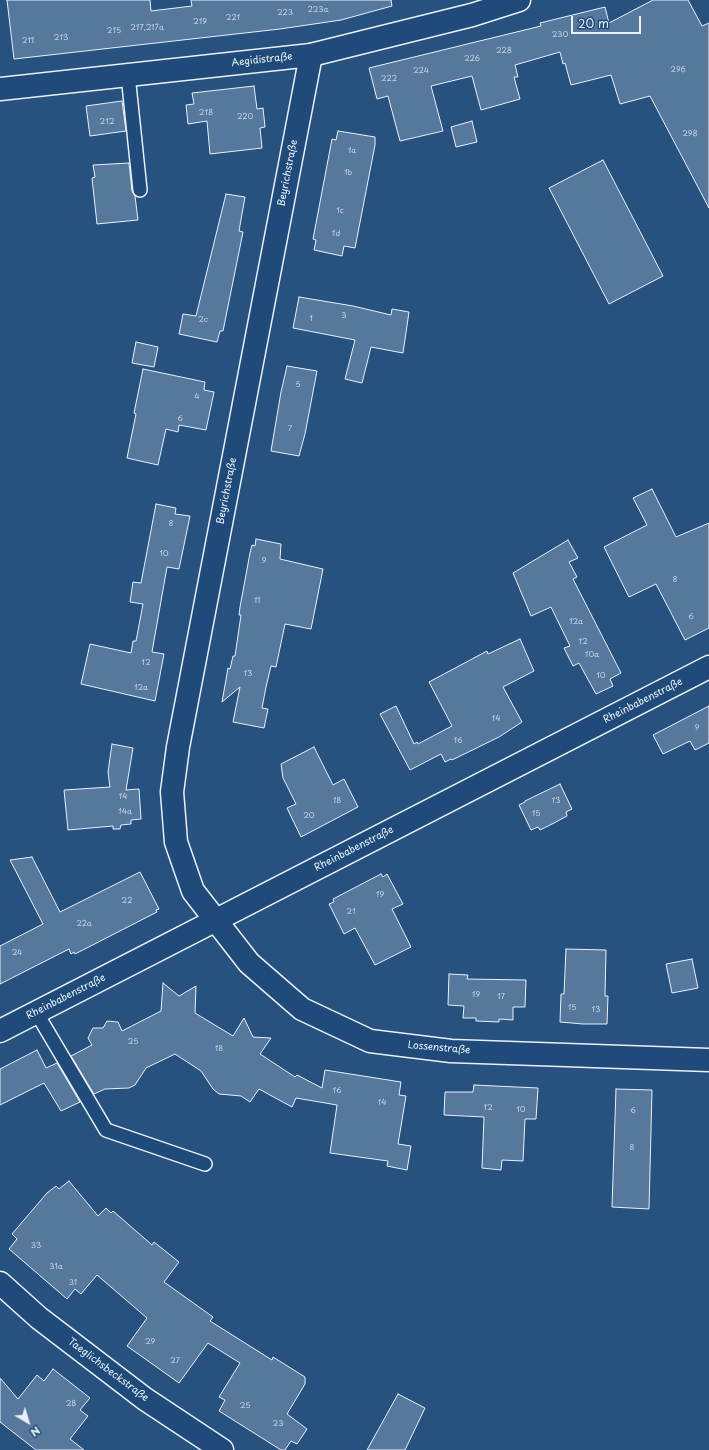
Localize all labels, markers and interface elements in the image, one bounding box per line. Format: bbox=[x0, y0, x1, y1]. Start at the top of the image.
house number: 223a bbox=[307, 5, 329, 15]
house number: 223 bbox=[277, 8, 293, 18]
scale bar bbox=[573, 8, 643, 34]
house number: 221 bbox=[226, 13, 240, 23]
text: 20 m bbox=[578, 14, 609, 32]
house number: 219 bbox=[193, 17, 207, 27]
house number: 217,217a bbox=[130, 23, 164, 33]
house number: 215 bbox=[107, 26, 121, 36]
house number: 230 bbox=[552, 30, 568, 40]
house number: 213 bbox=[54, 33, 68, 43]
house number: 211 bbox=[22, 36, 34, 46]
house number: 228 bbox=[496, 46, 512, 56]
street label: Aegidistraße bbox=[231, 51, 293, 69]
house number: 226 bbox=[464, 54, 480, 64]
house number: 296 bbox=[670, 65, 686, 75]
house number: 224 bbox=[413, 66, 429, 76]
house number: 222 bbox=[381, 74, 397, 84]
house number: 218 bbox=[199, 108, 213, 118]
house number: 220 bbox=[237, 112, 253, 122]
house number: 212 bbox=[100, 117, 114, 127]
house number: 298 bbox=[682, 129, 698, 139]
street label: Beyrichstraße bbox=[276, 139, 300, 207]
house number: 1a bbox=[348, 146, 356, 156]
house number: 1b bbox=[344, 168, 352, 178]
house number: 1c bbox=[336, 206, 344, 216]
house number: 1d bbox=[332, 229, 340, 239]
house number: 3 bbox=[341, 311, 347, 321]
house number: 1 bbox=[309, 314, 313, 324]
house number: 2c bbox=[198, 315, 208, 325]
house number: 5 bbox=[295, 380, 301, 390]
house number: 4 bbox=[194, 392, 200, 402]
house number: 6 bbox=[177, 414, 183, 424]
house number: 7 bbox=[288, 424, 292, 434]
street label: Beyrichstraße bbox=[215, 457, 239, 525]
house number: 8 bbox=[169, 519, 173, 529]
house number: 10 bbox=[159, 549, 169, 559]
house number: 9 bbox=[262, 556, 266, 566]
house number: 8 bbox=[673, 575, 677, 585]
house number: 11 bbox=[254, 596, 260, 606]
house number: 6 bbox=[688, 612, 694, 622]
house number: 12a bbox=[569, 617, 583, 627]
house number: 12 bbox=[578, 637, 588, 647]
house number: 10a bbox=[585, 650, 599, 660]
house number: 12 bbox=[141, 658, 151, 668]
house number: 13 bbox=[244, 669, 252, 679]
house number: 10 bbox=[596, 671, 606, 681]
street label: Rheinbabenstraße bbox=[601, 676, 685, 726]
house number: 12a bbox=[134, 683, 148, 693]
house number: 14 bbox=[492, 714, 500, 724]
house number: 9 bbox=[695, 723, 699, 733]
house number: 16 bbox=[453, 736, 463, 746]
house number: 14 bbox=[119, 792, 127, 802]
house number: 18 bbox=[333, 796, 341, 806]
house number: 13 bbox=[552, 796, 560, 806]
house number: 14a bbox=[118, 807, 132, 817]
house number: 15 bbox=[532, 809, 540, 819]
house number: 20 bbox=[303, 811, 315, 821]
street label: Rheinbabenstraße bbox=[312, 824, 396, 874]
house number: 19 bbox=[376, 890, 384, 900]
house number: 22 bbox=[122, 896, 132, 906]
house number: 21 bbox=[346, 907, 356, 917]
house number: 22a bbox=[76, 919, 92, 929]
house number: 24 bbox=[12, 948, 22, 958]
street label: Rheinbabenstraße bbox=[24, 972, 108, 1022]
house number: 19 bbox=[472, 990, 480, 1000]
house number: 17 bbox=[497, 992, 505, 1002]
house number: 15 bbox=[568, 1003, 576, 1013]
house number: 13 bbox=[592, 1005, 600, 1015]
house number: 25 bbox=[128, 1037, 138, 1047]
street label: Lossenstraße bbox=[407, 1039, 471, 1057]
house number: 18 bbox=[215, 1044, 223, 1054]
house number: 16 bbox=[332, 1086, 342, 1096]
house number: 14 bbox=[378, 1098, 386, 1108]
house number: 12 bbox=[483, 1103, 493, 1113]
house number: 10 bbox=[516, 1105, 526, 1115]
house number: 6 bbox=[630, 1106, 636, 1116]
house number: 8 bbox=[630, 1143, 634, 1153]
house number: 33 bbox=[31, 1241, 41, 1251]
house number: 31a bbox=[49, 1262, 63, 1272]
house number: 31 bbox=[69, 1278, 77, 1288]
street label: Taeglichsbeckstraße bbox=[65, 1336, 151, 1404]
house number: 29 bbox=[145, 1337, 155, 1347]
house number: 27 bbox=[170, 1356, 180, 1366]
house number: 28 bbox=[66, 1399, 76, 1409]
house number: 25 bbox=[240, 1401, 250, 1411]
north arrow bbox=[8, 1402, 48, 1442]
house number: 23 bbox=[273, 1419, 283, 1429]
text: N bbox=[27, 1422, 44, 1441]

